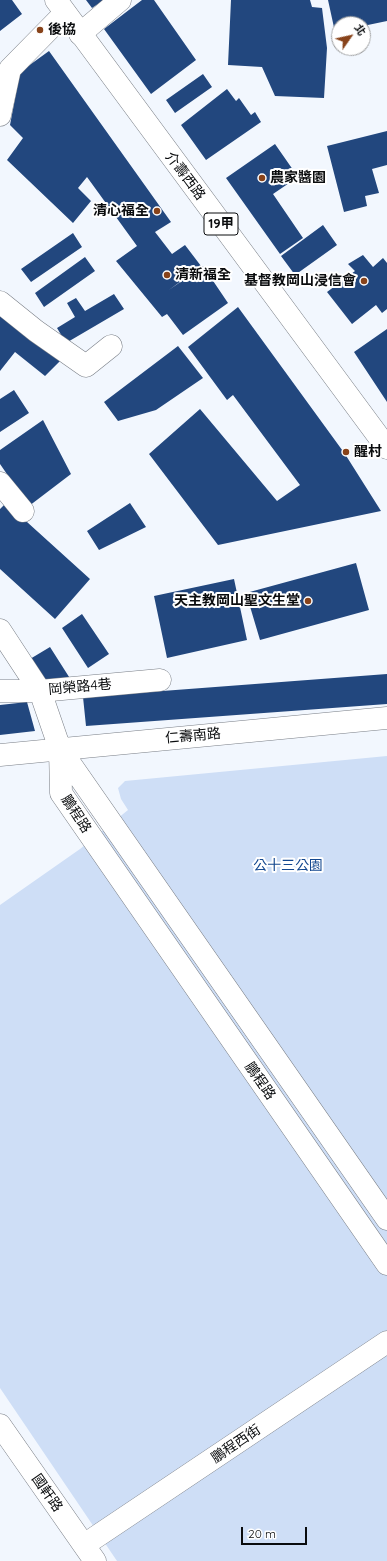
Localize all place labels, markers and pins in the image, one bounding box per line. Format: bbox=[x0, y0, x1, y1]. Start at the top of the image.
place label: 後協 bbox=[48, 22, 76, 38]
marker: 後協 bbox=[35, 25, 45, 35]
place label: 農家醬園 bbox=[270, 170, 326, 186]
marker: 農家醬園 bbox=[257, 173, 267, 183]
place label: 清心福全 bbox=[93, 203, 149, 219]
marker: 清心福全 bbox=[152, 206, 162, 216]
place label: 清新福全 bbox=[175, 267, 231, 283]
marker: 清新福全 bbox=[162, 270, 172, 280]
place label: 基督教岡山浸信會 bbox=[244, 273, 356, 289]
marker: 基督教岡山浸信會 bbox=[359, 276, 369, 286]
place label: 醒村 bbox=[354, 444, 382, 460]
marker: 醒村 bbox=[341, 447, 351, 457]
place label: 天主教岡山聖文生堂 bbox=[174, 593, 300, 609]
marker: 天主教岡山聖文生堂 bbox=[303, 596, 313, 606]

